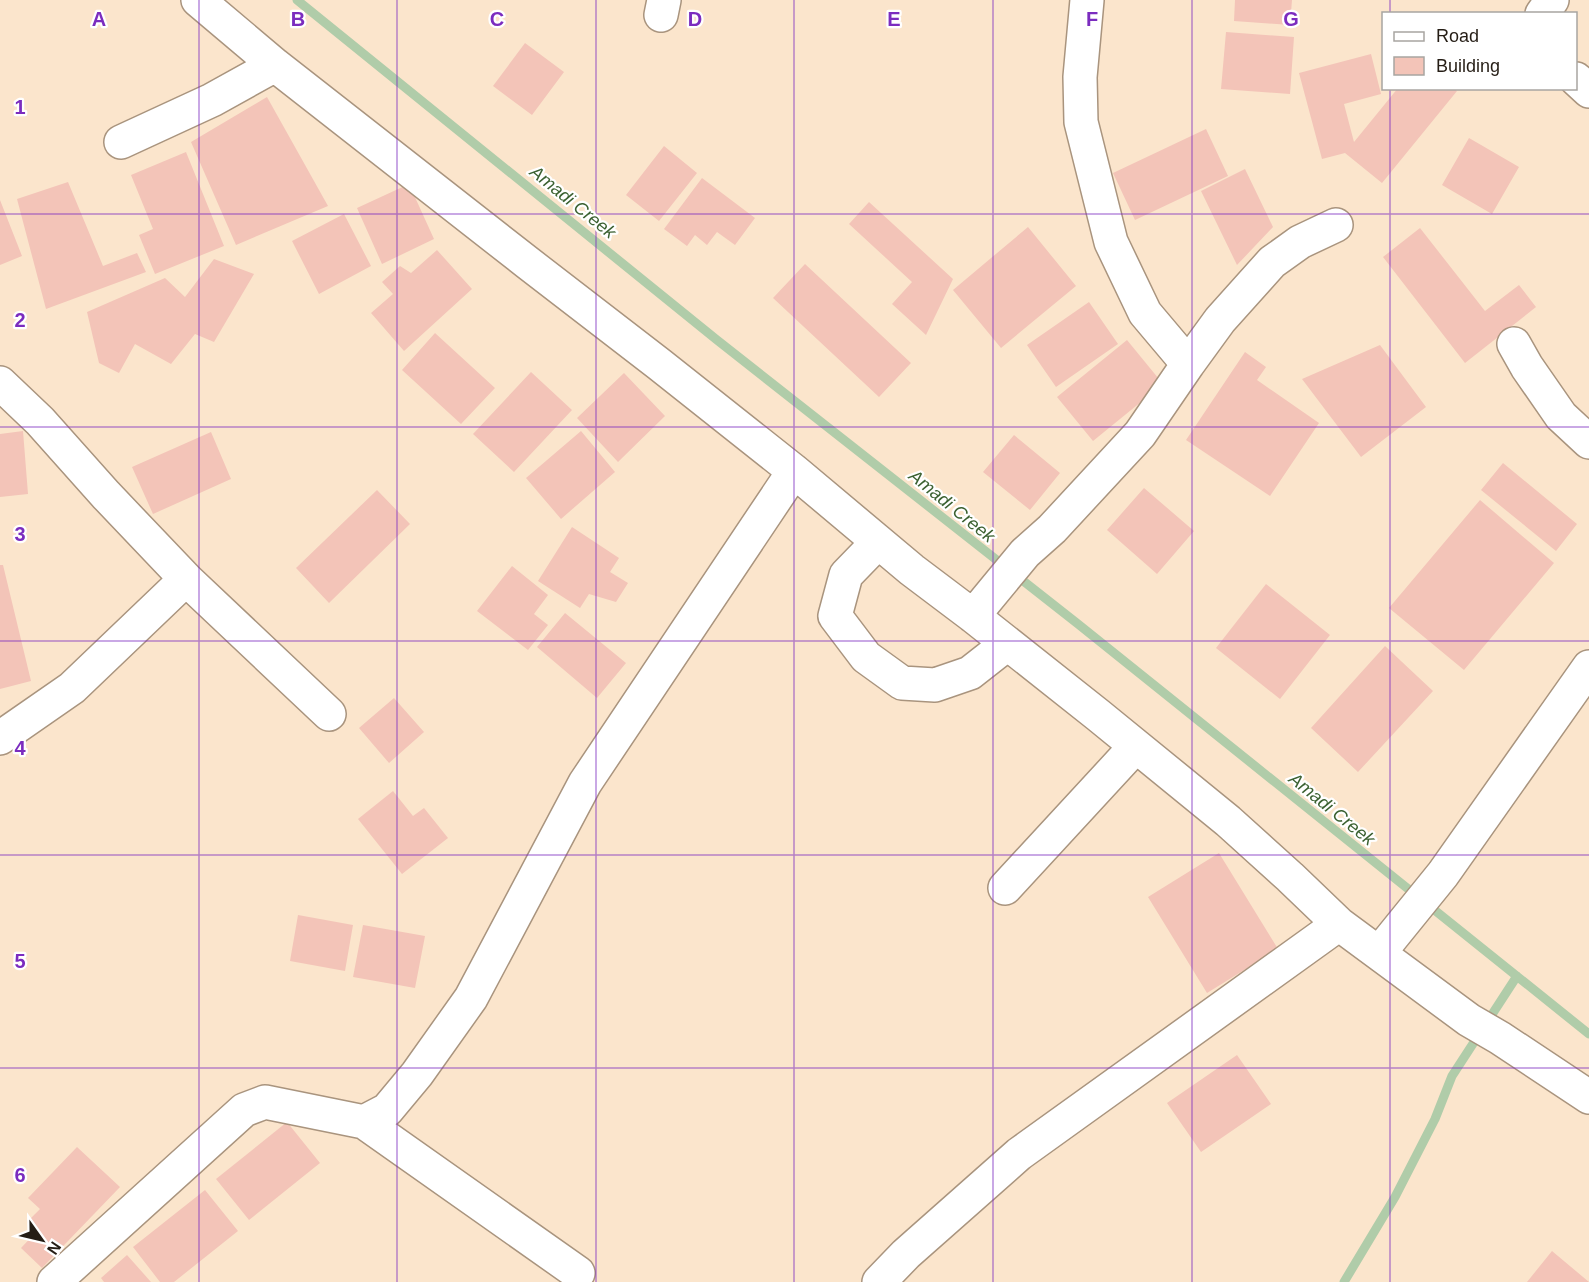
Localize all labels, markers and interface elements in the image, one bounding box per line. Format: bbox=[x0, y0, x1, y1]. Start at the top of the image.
text: A bbox=[92, 8, 106, 30]
text: B bbox=[291, 8, 305, 30]
text: C bbox=[490, 8, 504, 30]
text: D bbox=[688, 8, 702, 30]
text: E bbox=[887, 8, 901, 30]
text: F bbox=[1086, 8, 1098, 30]
text: G bbox=[1283, 8, 1299, 30]
legend bbox=[1382, 12, 1577, 90]
text: Road bbox=[1436, 26, 1479, 46]
text: Building bbox=[1436, 56, 1500, 76]
text: 1 bbox=[14, 96, 26, 118]
water label: Amadi Creek bbox=[525, 161, 620, 243]
text: 2 bbox=[14, 309, 26, 331]
water label: Amadi Creek bbox=[904, 465, 999, 547]
text: 3 bbox=[14, 523, 26, 545]
text: 4 bbox=[14, 737, 26, 759]
water label: Amadi Creek bbox=[1284, 768, 1379, 850]
text: 5 bbox=[14, 950, 26, 972]
text: 6 bbox=[14, 1164, 26, 1186]
north arrow bbox=[12, 1210, 72, 1270]
text: N bbox=[44, 1239, 64, 1258]

